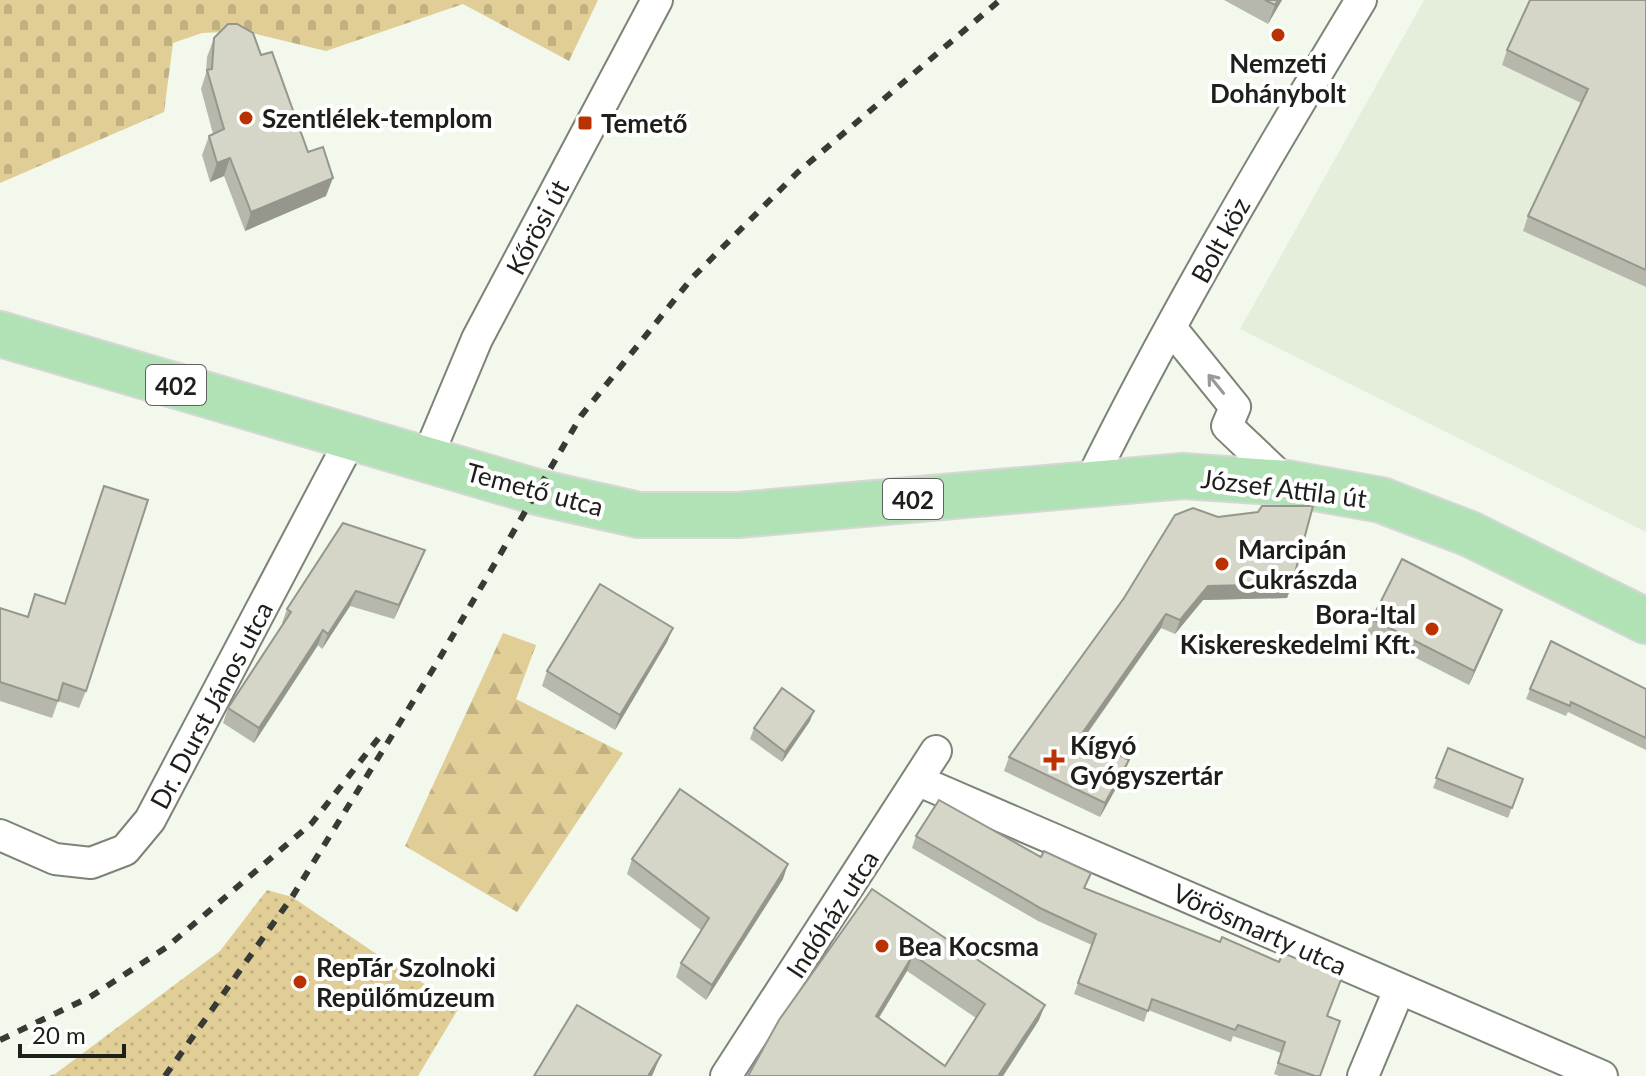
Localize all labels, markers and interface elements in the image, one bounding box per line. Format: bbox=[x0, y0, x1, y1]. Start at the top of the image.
marker: Nemzeti Dohánybolt bbox=[1269, 26, 1287, 44]
place label: Nemzeti Dohánybolt bbox=[1210, 47, 1346, 109]
place label: Szentlélek-templom bbox=[262, 102, 493, 134]
place label: Temető bbox=[601, 107, 687, 139]
marker: Szentlélek-templom bbox=[237, 109, 255, 127]
marker: Temető bbox=[576, 114, 594, 132]
street label: Kőrösi út bbox=[499, 174, 576, 280]
street label: Bolt köz bbox=[1184, 192, 1256, 288]
road number: 402 bbox=[146, 365, 206, 405]
one-way arrow bbox=[1207, 374, 1225, 395]
street label: Temető utca bbox=[463, 455, 607, 523]
street label: József Attila út bbox=[1199, 462, 1369, 514]
road number: 402 bbox=[883, 479, 943, 519]
place label: Marcipán Cukrászda bbox=[1238, 533, 1357, 595]
marker: Marcipán Cukrászda bbox=[1213, 555, 1231, 573]
street label: Dr. Durst János utca bbox=[143, 596, 279, 814]
place label: Bora-Ital Kiskereskedelmi Kft. bbox=[1180, 598, 1416, 660]
marker: Bora-Ital Kiskereskedelmi Kft. bbox=[1423, 620, 1441, 638]
place label: Kígyó Gyógyszertár bbox=[1070, 729, 1223, 791]
marker: Kígyó Gyógyszertár bbox=[1045, 751, 1063, 769]
street label: Indóház utca bbox=[779, 844, 885, 984]
street label: Vörösmarty utca bbox=[1168, 876, 1352, 982]
place label: Bea Kocsma bbox=[898, 930, 1039, 962]
marker: Bea Kocsma bbox=[873, 937, 891, 955]
place label: RepTár Szolnoki Repülőmúzeum bbox=[316, 951, 496, 1013]
marker: RepTár Szolnoki Repülőmúzeum bbox=[291, 973, 309, 991]
scale bar bbox=[20, 1008, 124, 1058]
text: 20 m bbox=[32, 1020, 86, 1049]

